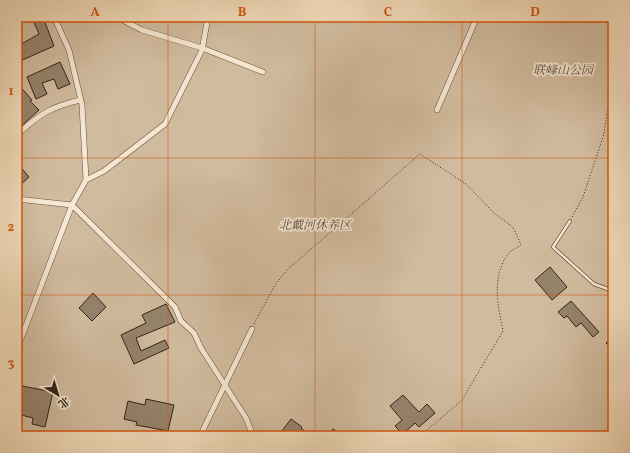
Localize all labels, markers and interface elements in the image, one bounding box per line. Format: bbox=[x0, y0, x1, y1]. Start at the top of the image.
text: A bbox=[90, 4, 100, 22]
text: B bbox=[238, 4, 247, 22]
text: C bbox=[384, 4, 392, 22]
text: D bbox=[530, 4, 540, 22]
park label: 联峰山公园 bbox=[533, 63, 595, 79]
text: 1 bbox=[8, 83, 14, 101]
park label: 北戴河休养区 bbox=[279, 218, 353, 234]
text: 2 bbox=[8, 219, 15, 237]
text: 3 bbox=[8, 355, 15, 373]
north arrow bbox=[38, 375, 78, 415]
text: 北 bbox=[54, 392, 72, 411]

